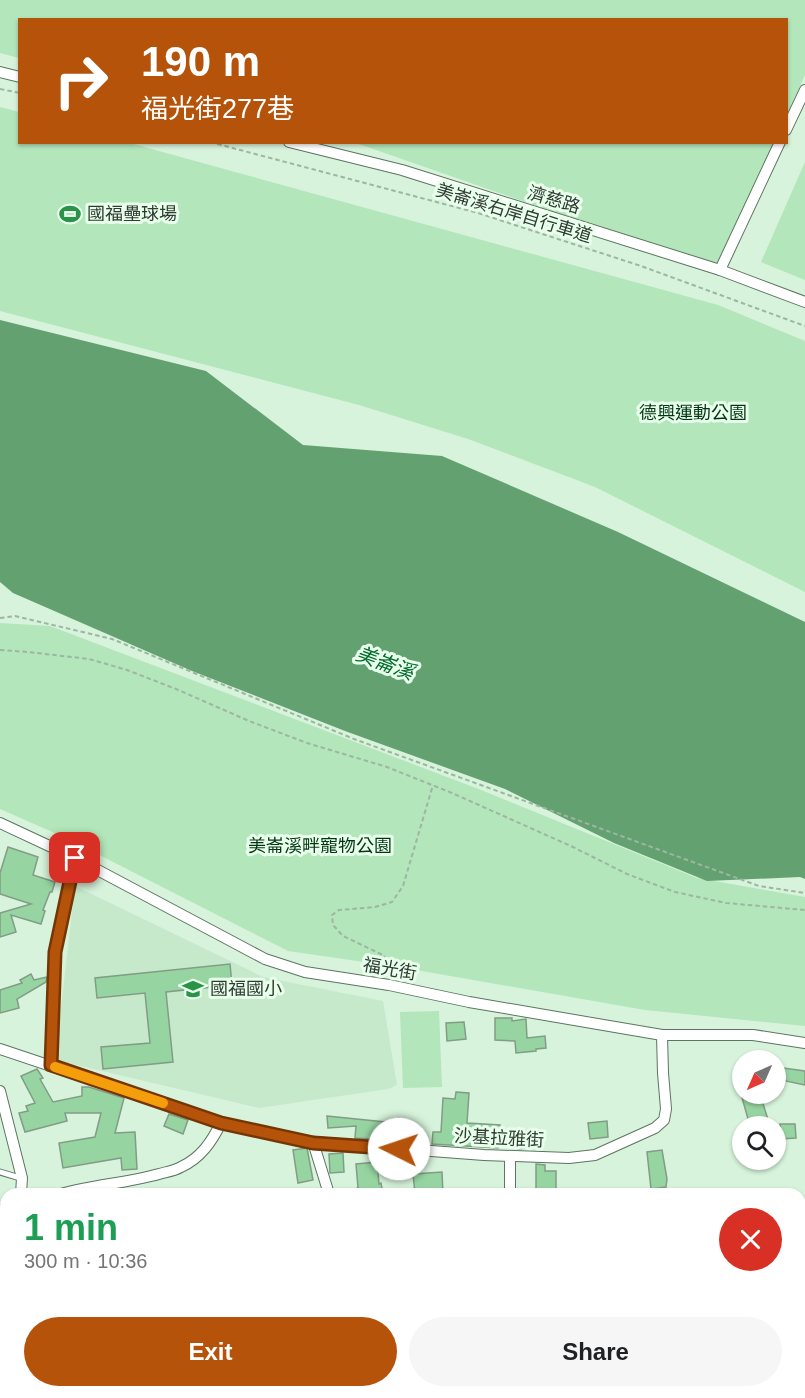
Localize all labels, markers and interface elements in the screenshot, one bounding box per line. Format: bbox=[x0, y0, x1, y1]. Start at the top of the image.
text: 190 m bbox=[141, 38, 260, 85]
icon: right bbox=[42, 42, 120, 120]
text: 福光街277巷 bbox=[141, 94, 294, 124]
street label: 美崙溪右岸自行車道 bbox=[434, 180, 594, 246]
street label: 濟慈路 bbox=[525, 183, 583, 217]
sports icon: 國福壘球場 bbox=[58, 202, 82, 226]
place label: 國福壘球場 bbox=[87, 204, 177, 224]
park label: 德興運動公園 bbox=[639, 403, 747, 423]
water label: 美崙溪 bbox=[353, 642, 420, 685]
pin bbox=[49, 832, 100, 883]
park label: 美崙溪畔寵物公園 bbox=[248, 836, 392, 856]
icon: arrive bbox=[58, 841, 91, 874]
street label: 福光街 bbox=[362, 954, 418, 984]
school or university icon: 國福國小 bbox=[181, 977, 205, 1001]
place label: 國福國小 bbox=[210, 979, 282, 999]
north arrow bbox=[732, 1050, 786, 1104]
map controls bbox=[732, 1050, 786, 1170]
button: search bbox=[732, 1116, 786, 1170]
position arrow bbox=[367, 1117, 431, 1181]
street label: 沙基拉雅街 bbox=[454, 1126, 544, 1150]
text: 1 min bbox=[24, 1207, 118, 1248]
button: close bbox=[719, 1208, 782, 1271]
text: 300 m · 10:36 bbox=[24, 1250, 147, 1272]
button: Exit bbox=[24, 1317, 397, 1386]
button: Share bbox=[409, 1317, 782, 1386]

